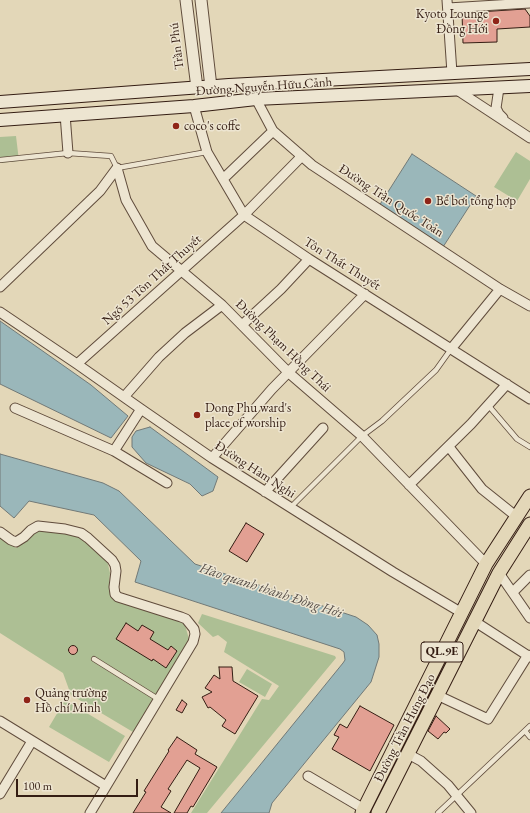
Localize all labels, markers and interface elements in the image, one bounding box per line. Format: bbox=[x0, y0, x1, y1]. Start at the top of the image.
place label: Kyoto Lounge Đồng Hới bbox=[416, 6, 488, 37]
marker: Kyoto Lounge Đồng Hới bbox=[491, 16, 501, 26]
street label: Trần Phú bbox=[166, 22, 188, 70]
street label: Đường Nguyễn Hữu Cảnh bbox=[195, 74, 333, 100]
place label: coco's coffe bbox=[184, 118, 240, 134]
marker: coco's coffe bbox=[171, 121, 181, 131]
street label: Đường Trần Quốc Toản bbox=[336, 161, 446, 241]
place label: Bể bơi tổng hợp bbox=[436, 193, 516, 209]
marker: Bể bơi tổng hợp bbox=[423, 196, 433, 206]
street label: Ngõ 53 Tôn Thất Thuyết bbox=[99, 232, 205, 328]
street label: Tôn Thất Thuyết bbox=[301, 234, 383, 294]
street label: Đường Phạm Hồng Thái bbox=[232, 296, 334, 396]
place label: Dong Phu ward's place of worship bbox=[205, 400, 291, 431]
marker: Dong Phu ward's place of worship bbox=[192, 410, 202, 420]
street label: Đường Hàm Nghi bbox=[212, 438, 298, 502]
water label: Hào quanh thành Đồng Hới bbox=[197, 560, 345, 622]
road number: QL.9E bbox=[421, 642, 463, 662]
street label: Đường Trần Hưng Đạo bbox=[371, 671, 439, 785]
place label: Quảng trường Hồ chí Minh bbox=[35, 685, 107, 716]
marker: Quảng trường Hồ chí Minh bbox=[22, 695, 32, 705]
scale bar bbox=[18, 771, 140, 797]
text: 100 m bbox=[23, 778, 52, 794]

